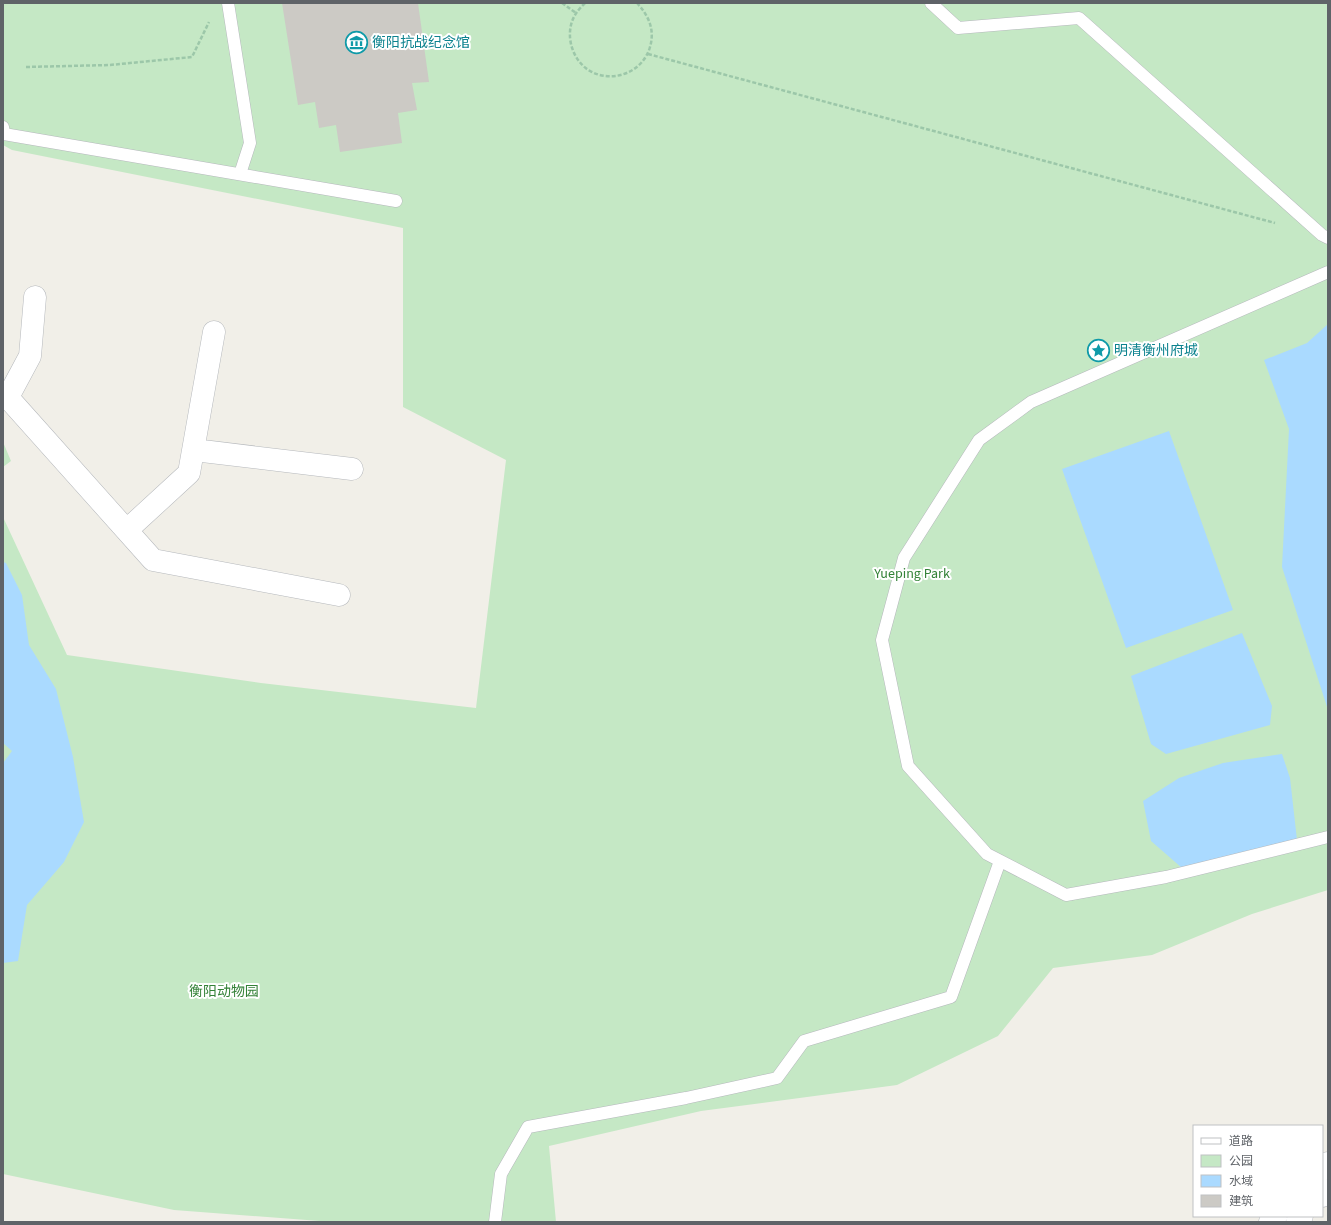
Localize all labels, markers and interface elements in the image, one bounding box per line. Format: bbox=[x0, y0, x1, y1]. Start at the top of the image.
museum icon: 衡阳抗战纪念馆 bbox=[343, 29, 369, 55]
place label: 衡阳抗战纪念馆 bbox=[372, 33, 470, 53]
place icon: 明清衡州府城 bbox=[1085, 337, 1111, 363]
place label: 明清衡州府城 bbox=[1114, 341, 1198, 361]
park label: Yueping Park bbox=[873, 564, 950, 584]
park label: 衡阳动物园 bbox=[189, 982, 259, 1002]
legend bbox=[1193, 1125, 1323, 1217]
text: 道路 bbox=[1229, 1133, 1253, 1150]
text: 公园 bbox=[1229, 1153, 1253, 1170]
text: 水域 bbox=[1229, 1173, 1253, 1190]
text: 建筑 bbox=[1229, 1193, 1253, 1210]

